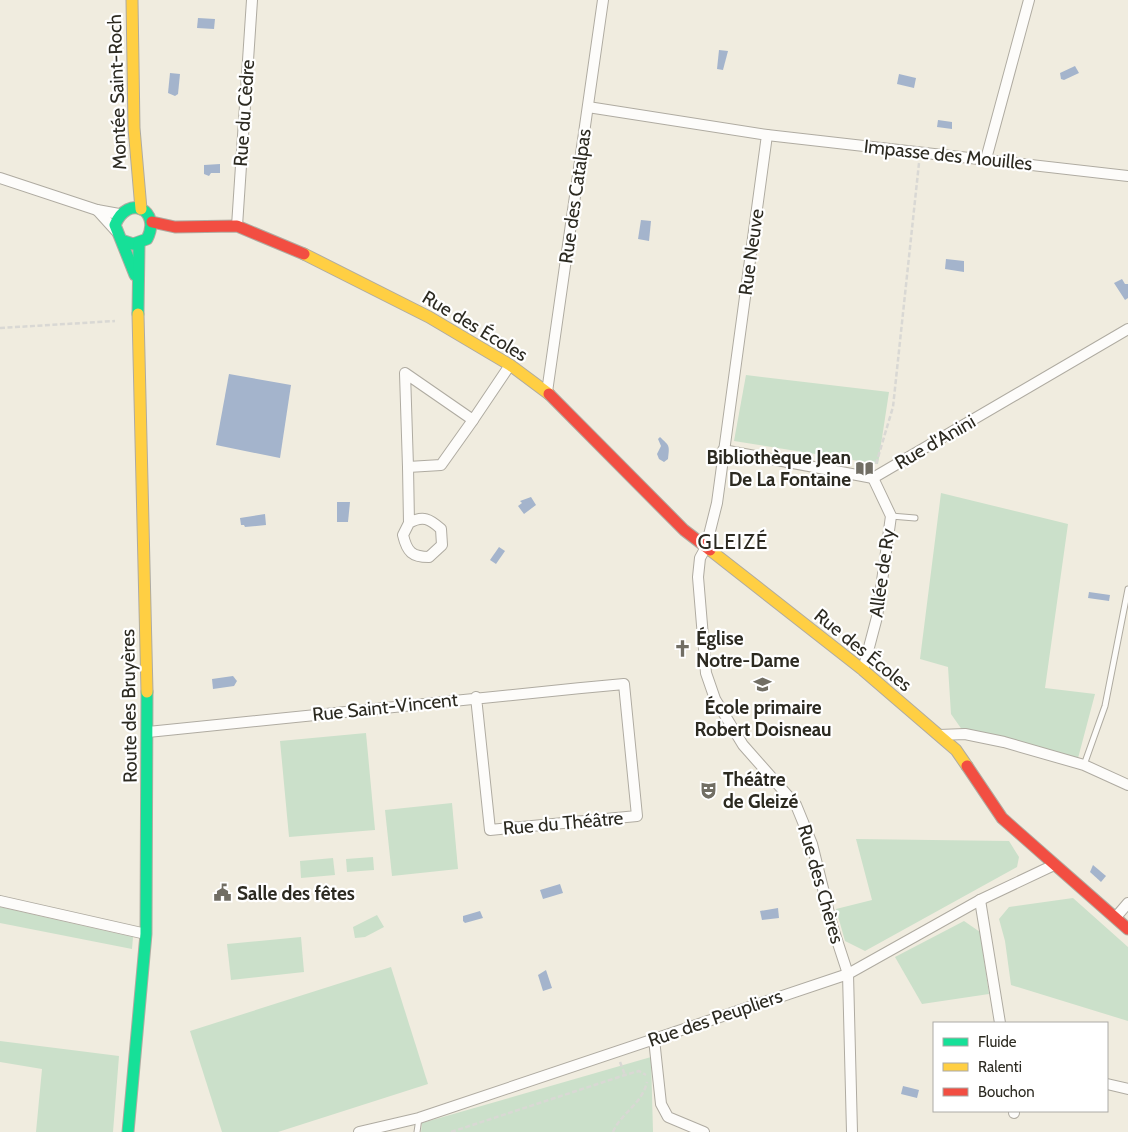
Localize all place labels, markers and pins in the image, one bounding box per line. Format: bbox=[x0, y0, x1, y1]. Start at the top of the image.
place label: Bibliothèque Jean De La Fontaine bbox=[707, 446, 851, 491]
library icon: Bibliothèque Jean De La Fontaine bbox=[855, 458, 875, 478]
place label: Église Notre-Dame bbox=[696, 626, 800, 672]
church icon: Église Notre-Dame bbox=[672, 639, 692, 659]
school or university icon: École primaire Robert Doisneau bbox=[753, 674, 773, 694]
place label: École primaire Robert Doisneau bbox=[694, 695, 832, 741]
place label: Théâtre de Gleizé bbox=[723, 768, 798, 813]
theatre icon: Théâtre de Gleizé bbox=[699, 780, 719, 800]
place label: Salle des fêtes bbox=[237, 882, 355, 905]
public building icon: Salle des fêtes bbox=[213, 883, 233, 903]

